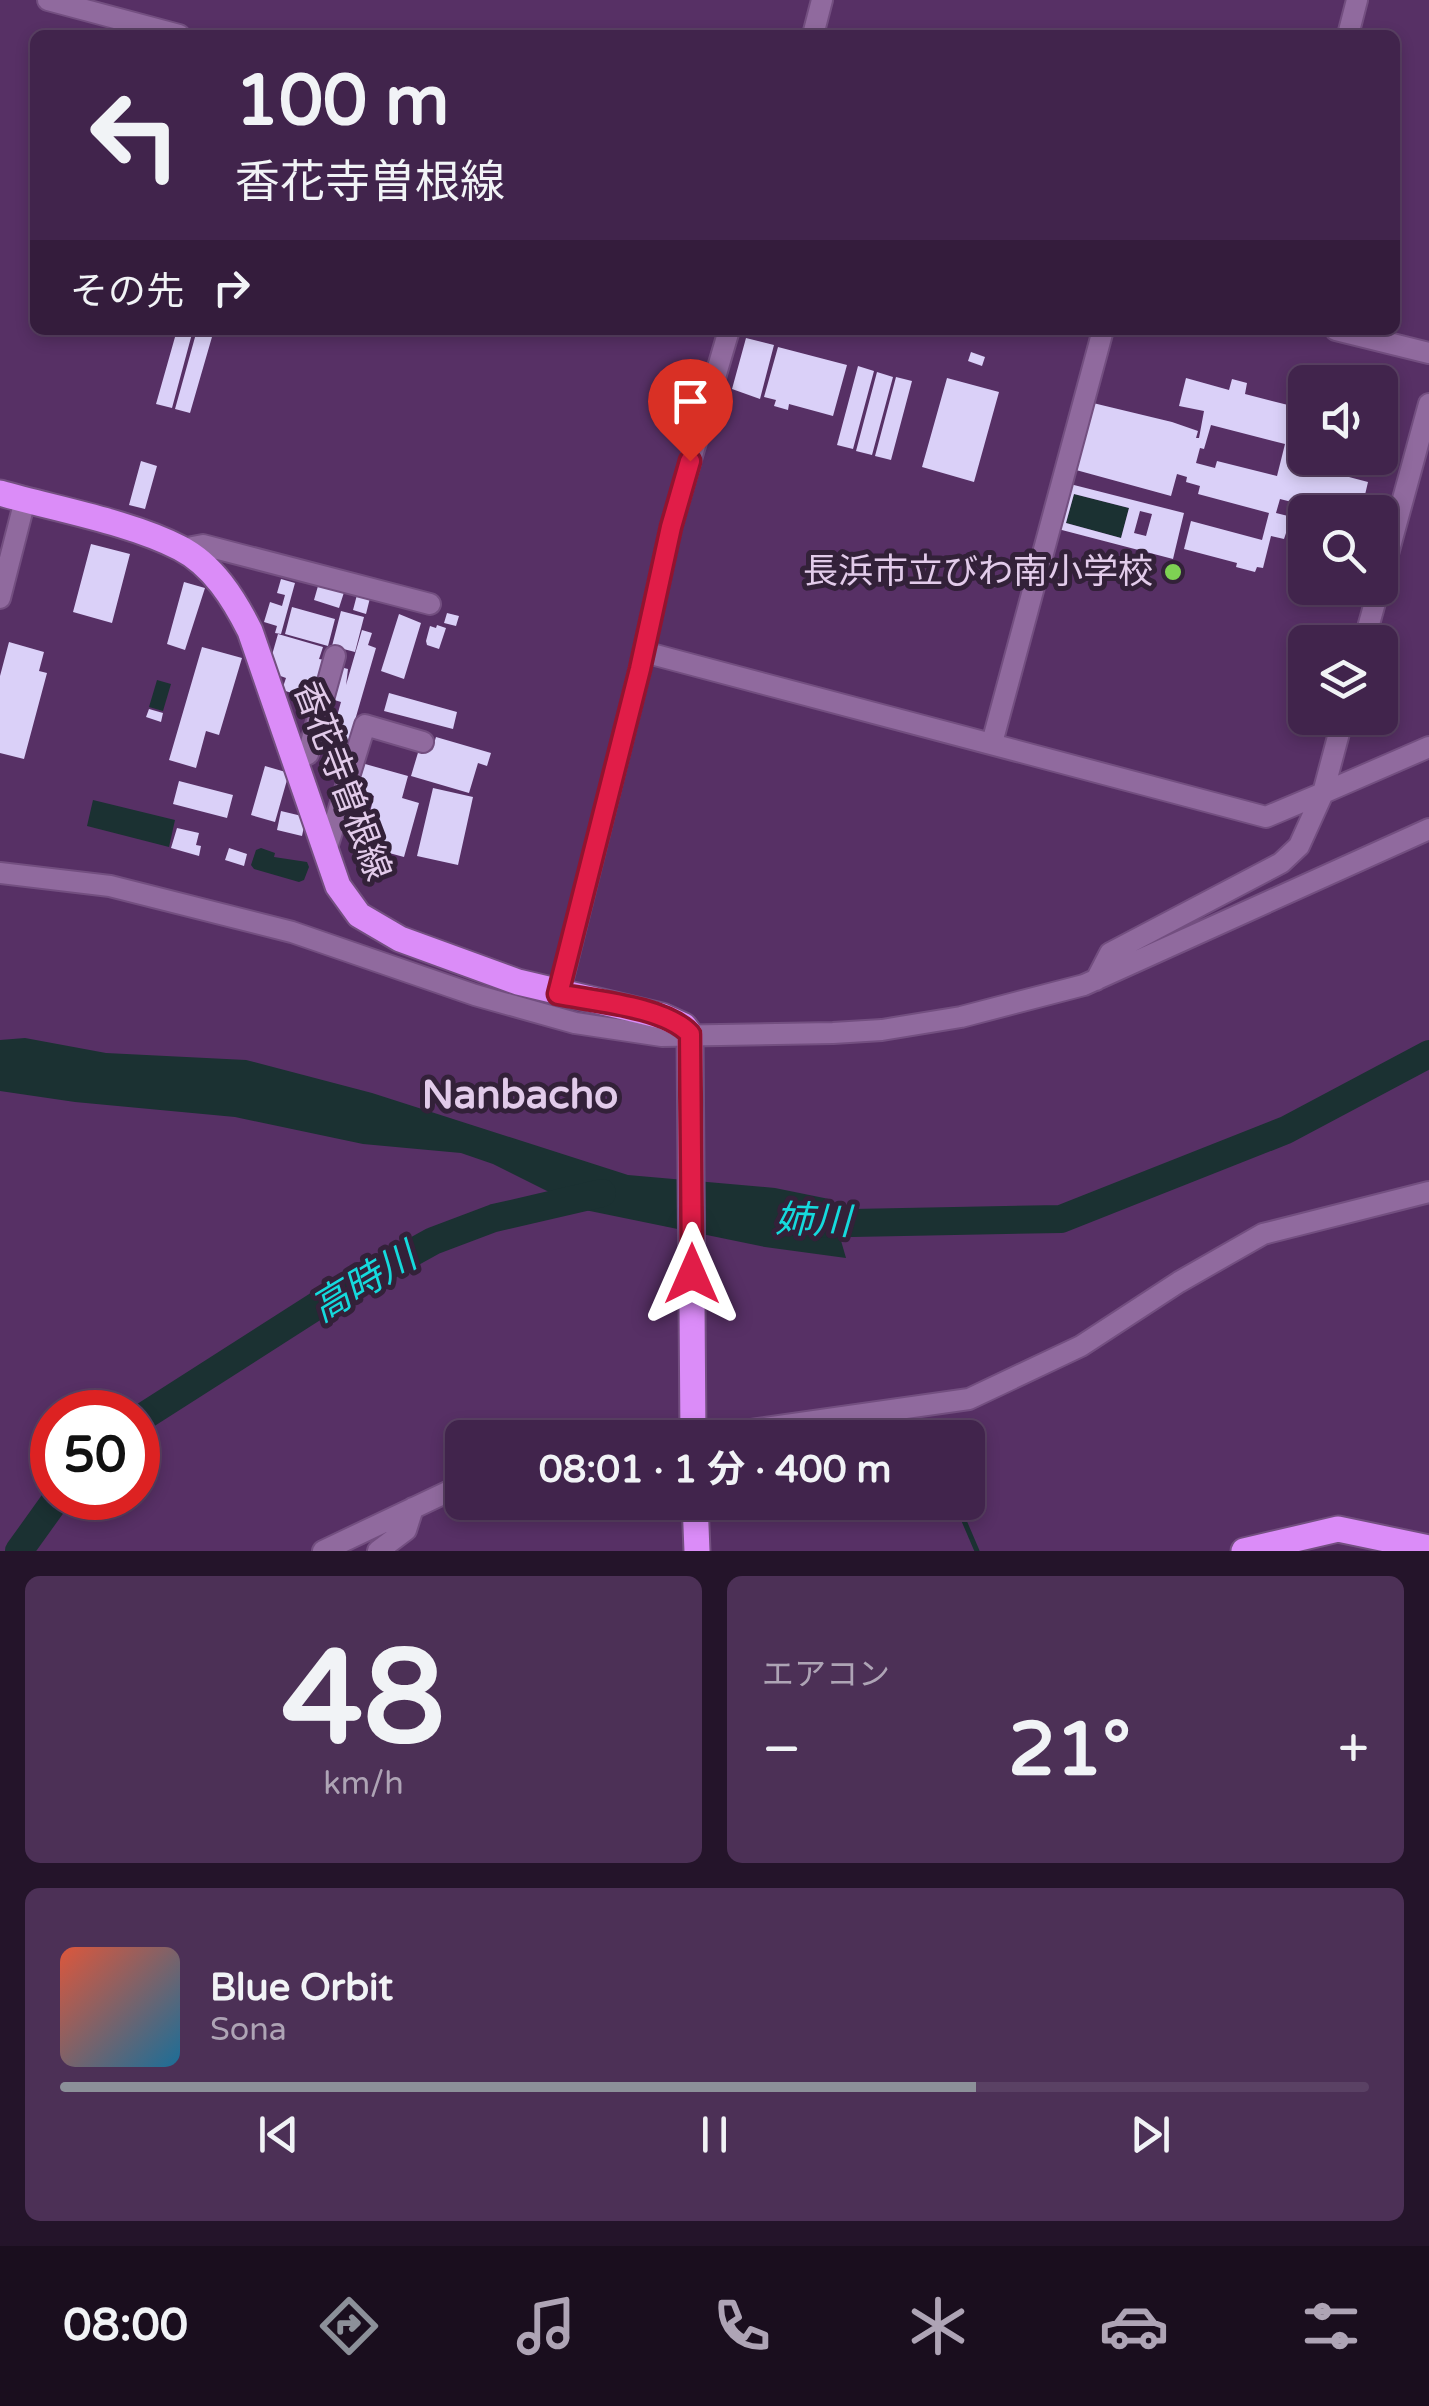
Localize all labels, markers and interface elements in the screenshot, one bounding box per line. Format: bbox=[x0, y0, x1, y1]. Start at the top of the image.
text: 100 m bbox=[235, 60, 449, 144]
icon: left bbox=[70, 70, 200, 200]
text: 香花寺曽根線 bbox=[235, 156, 505, 210]
icon: right bbox=[204, 260, 259, 315]
text: その先 bbox=[70, 269, 184, 315]
pin bbox=[648, 359, 733, 462]
map controls bbox=[1288, 365, 1398, 735]
button: sound bbox=[1288, 365, 1398, 475]
icon: arrive bbox=[663, 374, 718, 429]
button: search bbox=[1288, 495, 1398, 605]
place label: 長浜市立びわ南小学校 bbox=[803, 551, 1153, 593]
marker: 長浜市立びわ南小学校 bbox=[1162, 561, 1184, 583]
button: layers bbox=[1288, 625, 1398, 735]
street label: 香花寺曽根線 bbox=[285, 675, 399, 887]
district label: Nanbacho bbox=[422, 1071, 618, 1119]
water label: 姉川 bbox=[774, 1197, 856, 1245]
position arrow bbox=[640, 1222, 744, 1326]
water label: 高時川 bbox=[303, 1232, 428, 1332]
speed limit sign: 50 bbox=[30, 1390, 160, 1520]
text: 08:01 · 1 分 · 400 m bbox=[539, 1447, 891, 1493]
text: 48 bbox=[282, 1622, 445, 1778]
text: エアコン bbox=[762, 1656, 890, 1694]
text: 21° bbox=[1008, 1705, 1131, 1795]
text: − bbox=[762, 1717, 801, 1783]
text: + bbox=[1338, 1717, 1369, 1783]
text: km/h bbox=[323, 1765, 404, 1803]
text: Blue Orbit bbox=[210, 1965, 393, 2011]
text: Sona bbox=[210, 2011, 287, 2049]
icon: previous bbox=[251, 2107, 306, 2162]
icon: pause bbox=[687, 2107, 742, 2162]
icon: next bbox=[1123, 2107, 1178, 2162]
icon: directions bbox=[314, 2291, 384, 2361]
icon: music bbox=[511, 2291, 581, 2361]
icon: phone bbox=[707, 2291, 777, 2361]
icon: climate bbox=[903, 2291, 973, 2361]
icon: car bbox=[1099, 2291, 1169, 2361]
icon: filters bbox=[1296, 2291, 1366, 2361]
text: 08:00 bbox=[63, 2299, 188, 2353]

